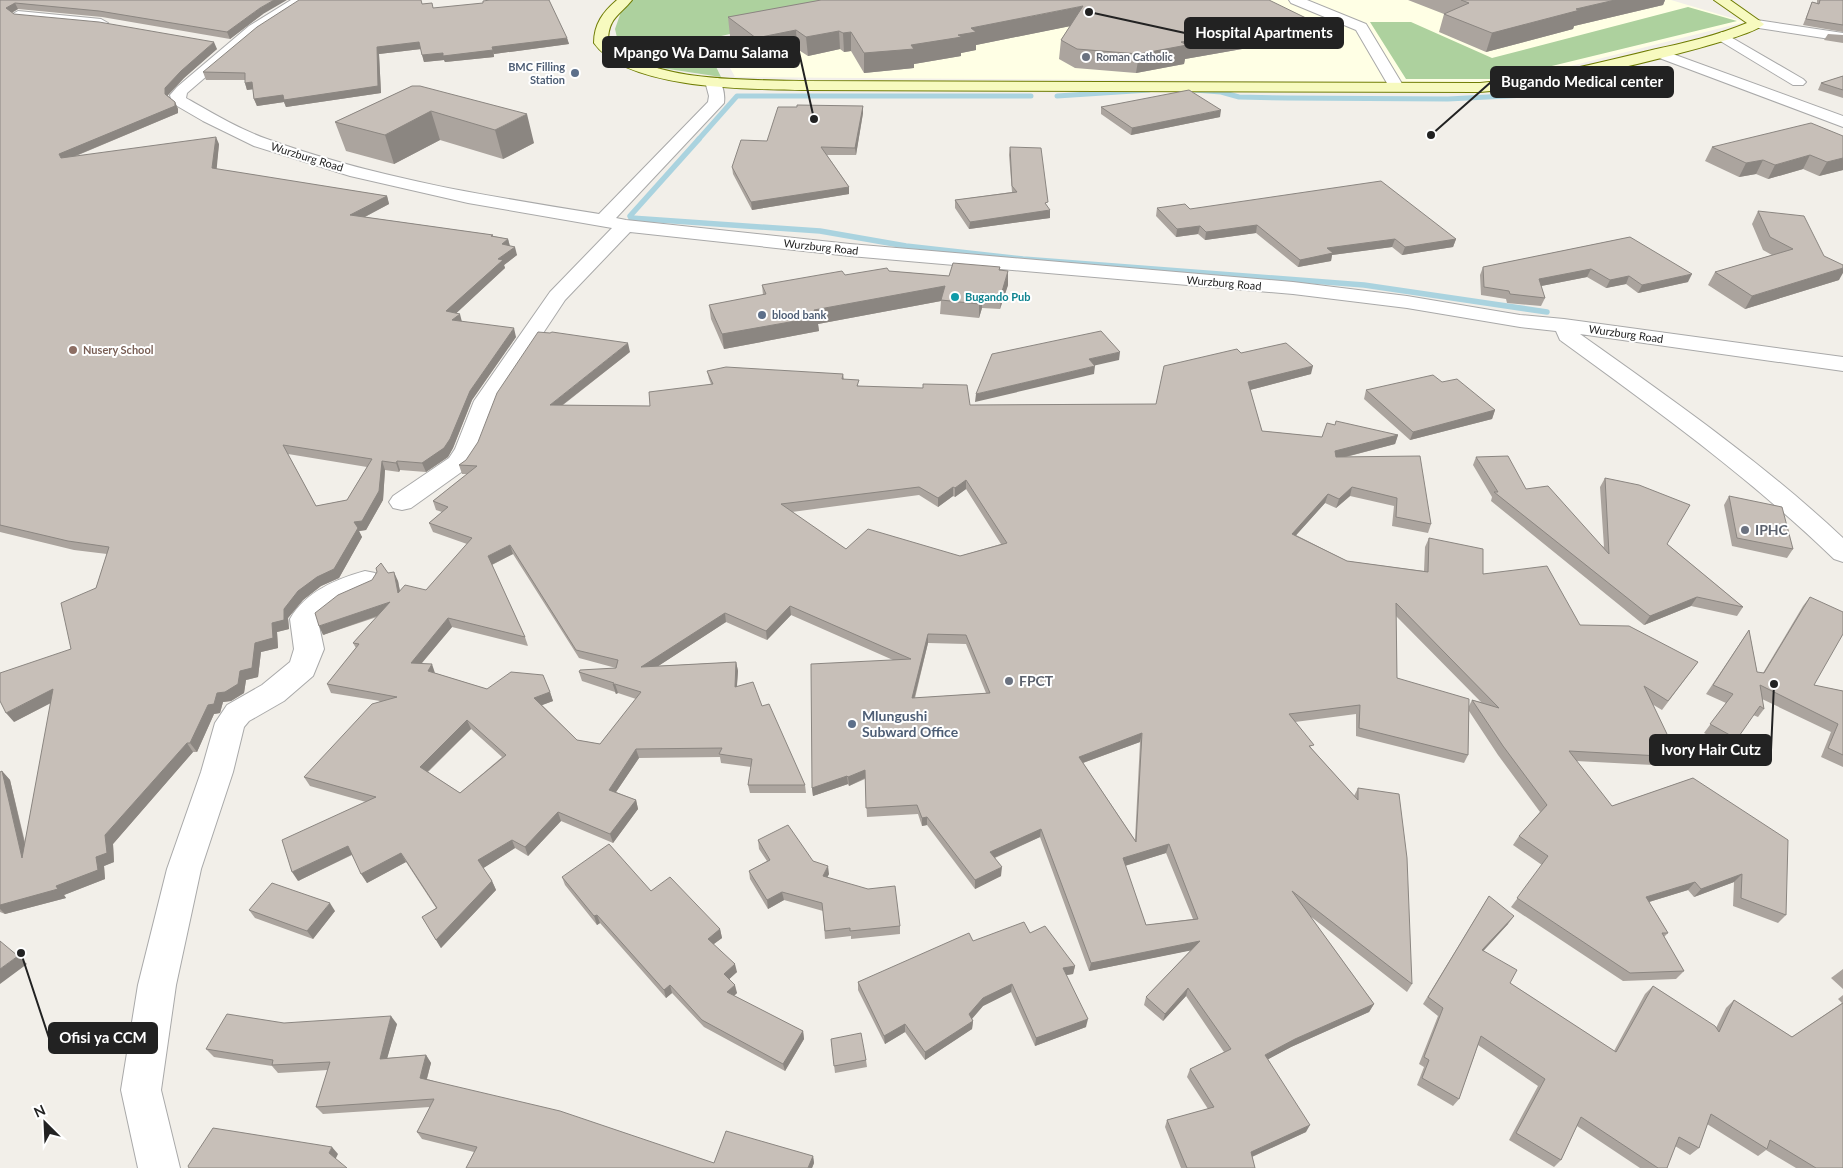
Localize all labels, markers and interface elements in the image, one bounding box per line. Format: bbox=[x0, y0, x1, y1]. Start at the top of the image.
callout: Hospital Apartments bbox=[1185, 18, 1343, 48]
text: Hospital Apartments bbox=[1195, 23, 1333, 41]
callout: Mpango Wa Damu Salama bbox=[603, 37, 799, 67]
text: Mpango Wa Damu Salama bbox=[613, 43, 789, 61]
place label: Roman Catholic bbox=[1096, 50, 1174, 63]
marker: Roman Catholic bbox=[1080, 51, 1092, 63]
place label: BMC Filling Station bbox=[508, 60, 565, 86]
marker: BMC Filling Station bbox=[569, 67, 581, 79]
callout: Bugando Medical center bbox=[1491, 67, 1673, 97]
text: Bugando Medical center bbox=[1501, 72, 1663, 90]
street label: Wurzburg Road bbox=[269, 139, 345, 174]
street label: Wurzburg Road bbox=[783, 236, 859, 257]
street label: Wurzburg Road bbox=[1186, 273, 1262, 292]
place label: Bugando Pub bbox=[965, 290, 1030, 303]
marker: Bugando Pub bbox=[949, 291, 961, 303]
place label: blood bank bbox=[772, 308, 827, 321]
marker: blood bank bbox=[756, 309, 768, 321]
street label: Wurzburg Road bbox=[1588, 322, 1664, 345]
place label: Nusery School bbox=[83, 343, 154, 356]
marker: Nusery School bbox=[67, 344, 79, 356]
place label: IPHC bbox=[1755, 521, 1789, 538]
marker: IPHC bbox=[1739, 524, 1751, 536]
place label: FPCT bbox=[1019, 672, 1054, 689]
marker: FPCT bbox=[1003, 675, 1015, 687]
place label: Mlungushi Subward Office bbox=[862, 707, 959, 740]
marker: Mlungushi Subward Office bbox=[846, 718, 858, 730]
callout: Ivory Hair Cutz bbox=[1650, 735, 1771, 765]
text: Ivory Hair Cutz bbox=[1661, 740, 1761, 758]
callout: Ofisi ya CCM bbox=[49, 1023, 157, 1053]
text: Ofisi ya CCM bbox=[59, 1028, 147, 1046]
north arrow bbox=[20, 1098, 70, 1148]
text: N bbox=[31, 1101, 48, 1121]

